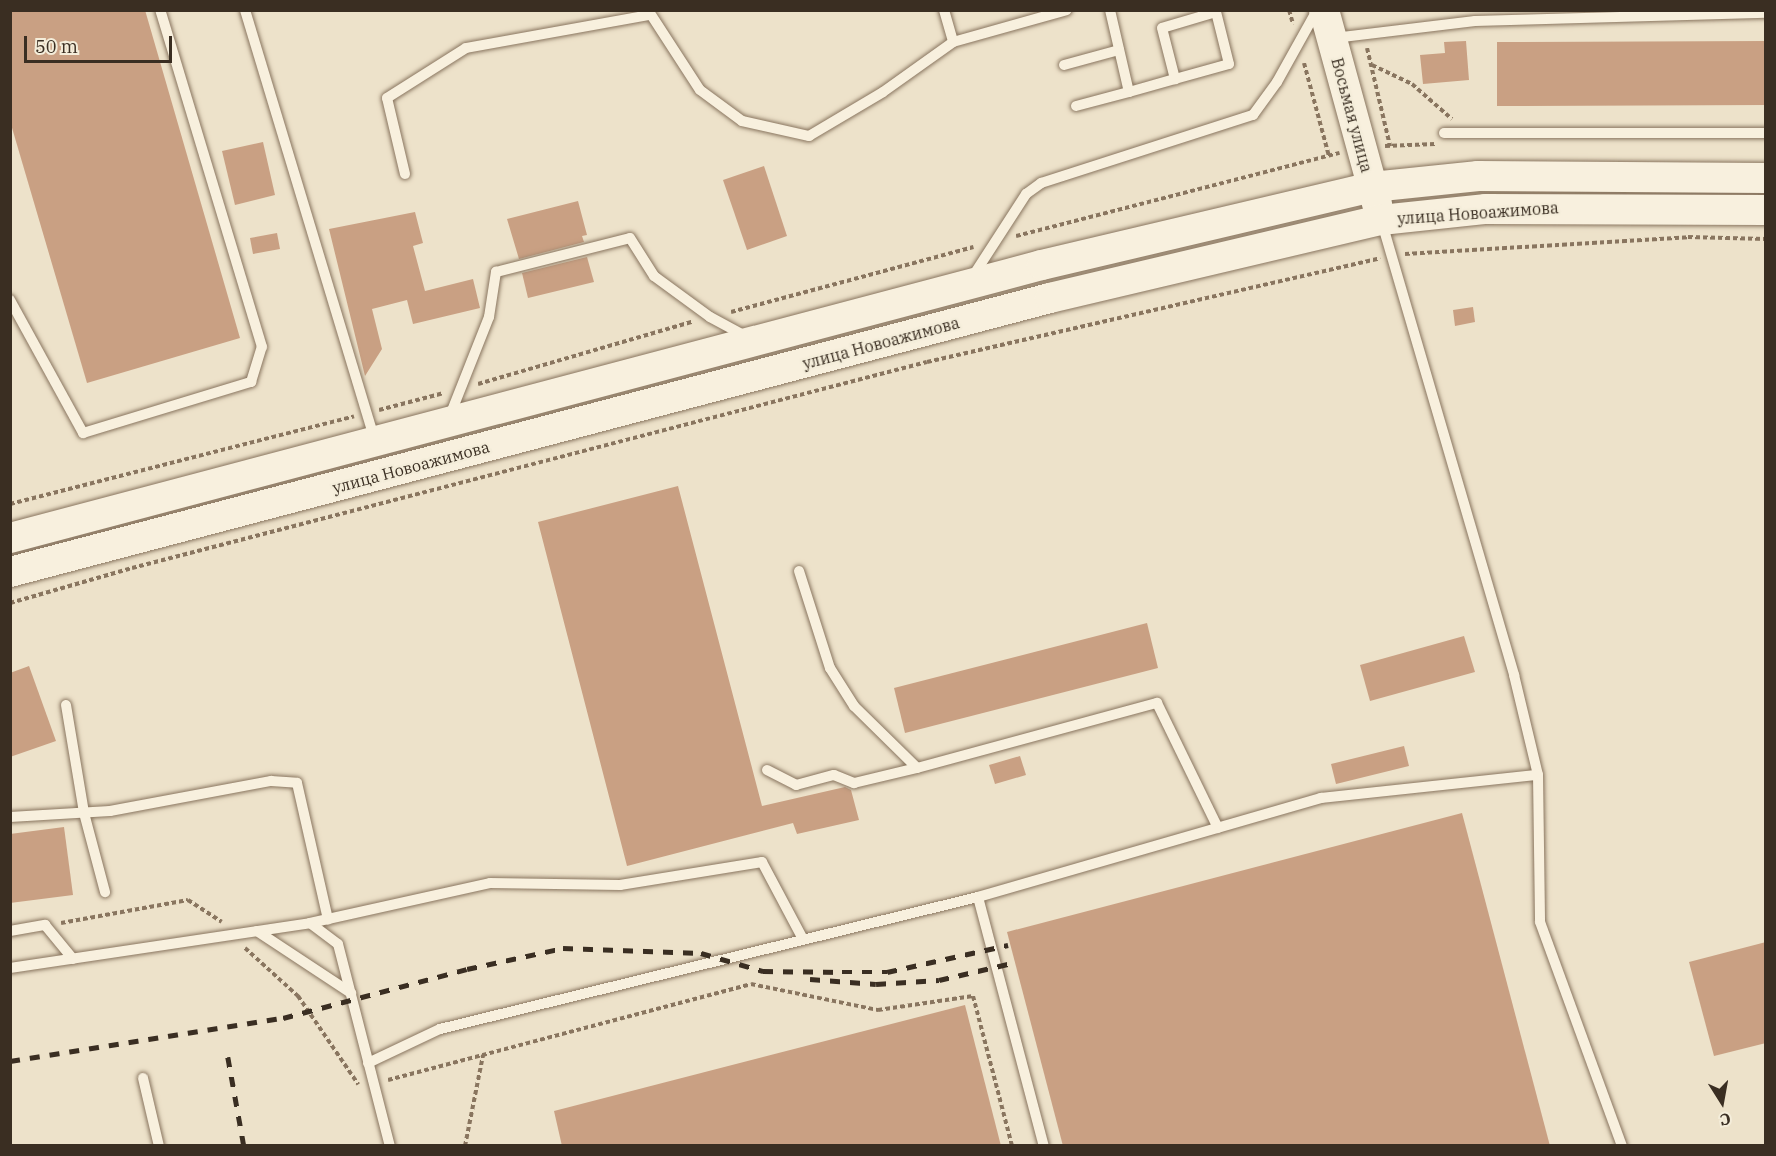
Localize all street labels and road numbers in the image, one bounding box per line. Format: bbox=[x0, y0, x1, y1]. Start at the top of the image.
street label: Восьмая улица bbox=[1327, 56, 1377, 174]
street label: улица Новоажимова bbox=[1397, 198, 1559, 228]
street label: улица Новоажимова bbox=[800, 313, 962, 373]
street label: улица Новоажимова bbox=[330, 437, 492, 497]

